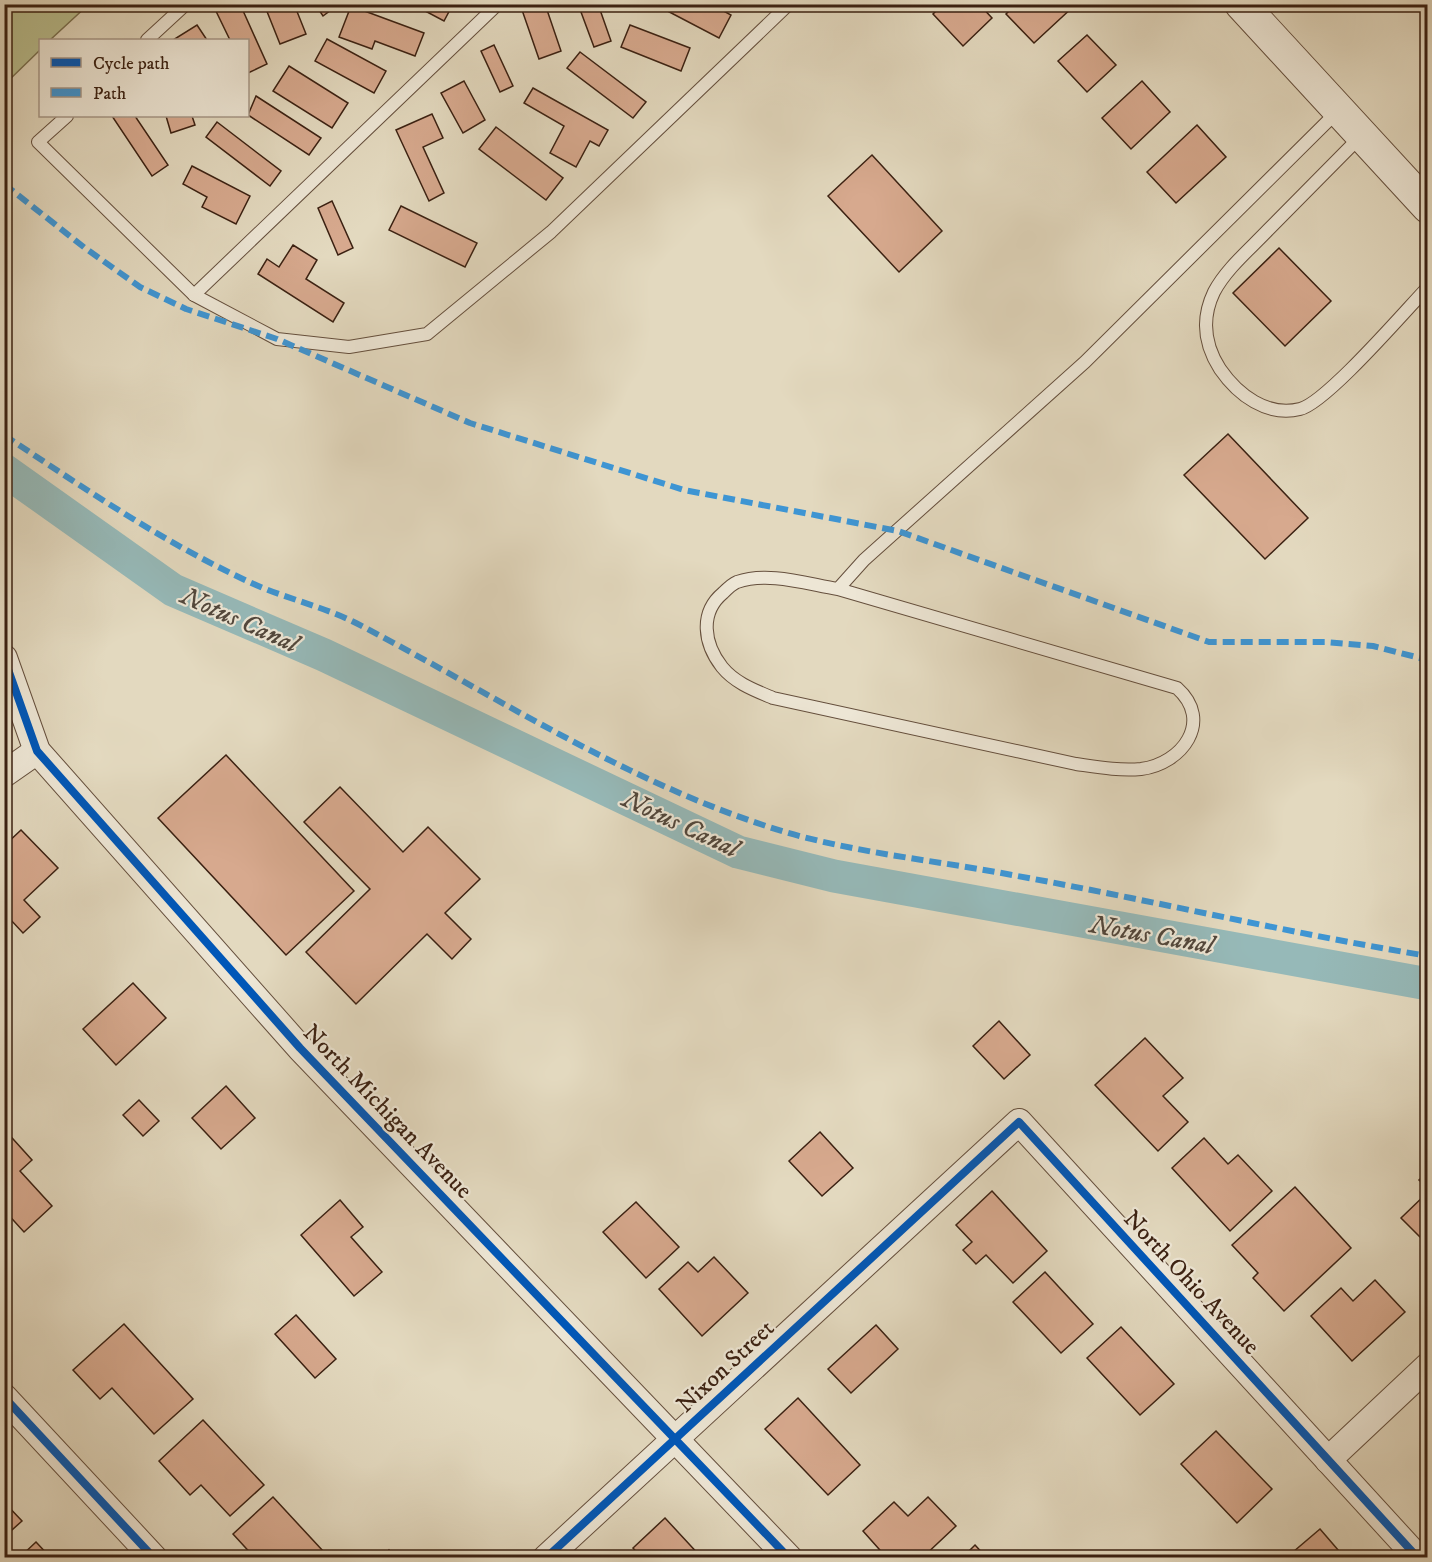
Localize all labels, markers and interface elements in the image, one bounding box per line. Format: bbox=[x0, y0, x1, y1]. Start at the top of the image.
legend bbox=[39, 39, 249, 117]
text: Cycle path bbox=[93, 53, 170, 75]
text: Path bbox=[93, 83, 127, 105]
water label: Notus Canal bbox=[174, 579, 306, 662]
water label: Notus Canal bbox=[615, 782, 747, 867]
water label: Notus Canal bbox=[1085, 908, 1220, 963]
street label: North Michigan Avenue bbox=[296, 1018, 478, 1205]
street label: North Ohio Avenue bbox=[1117, 1204, 1266, 1361]
street label: Nixon Street bbox=[670, 1314, 781, 1420]

